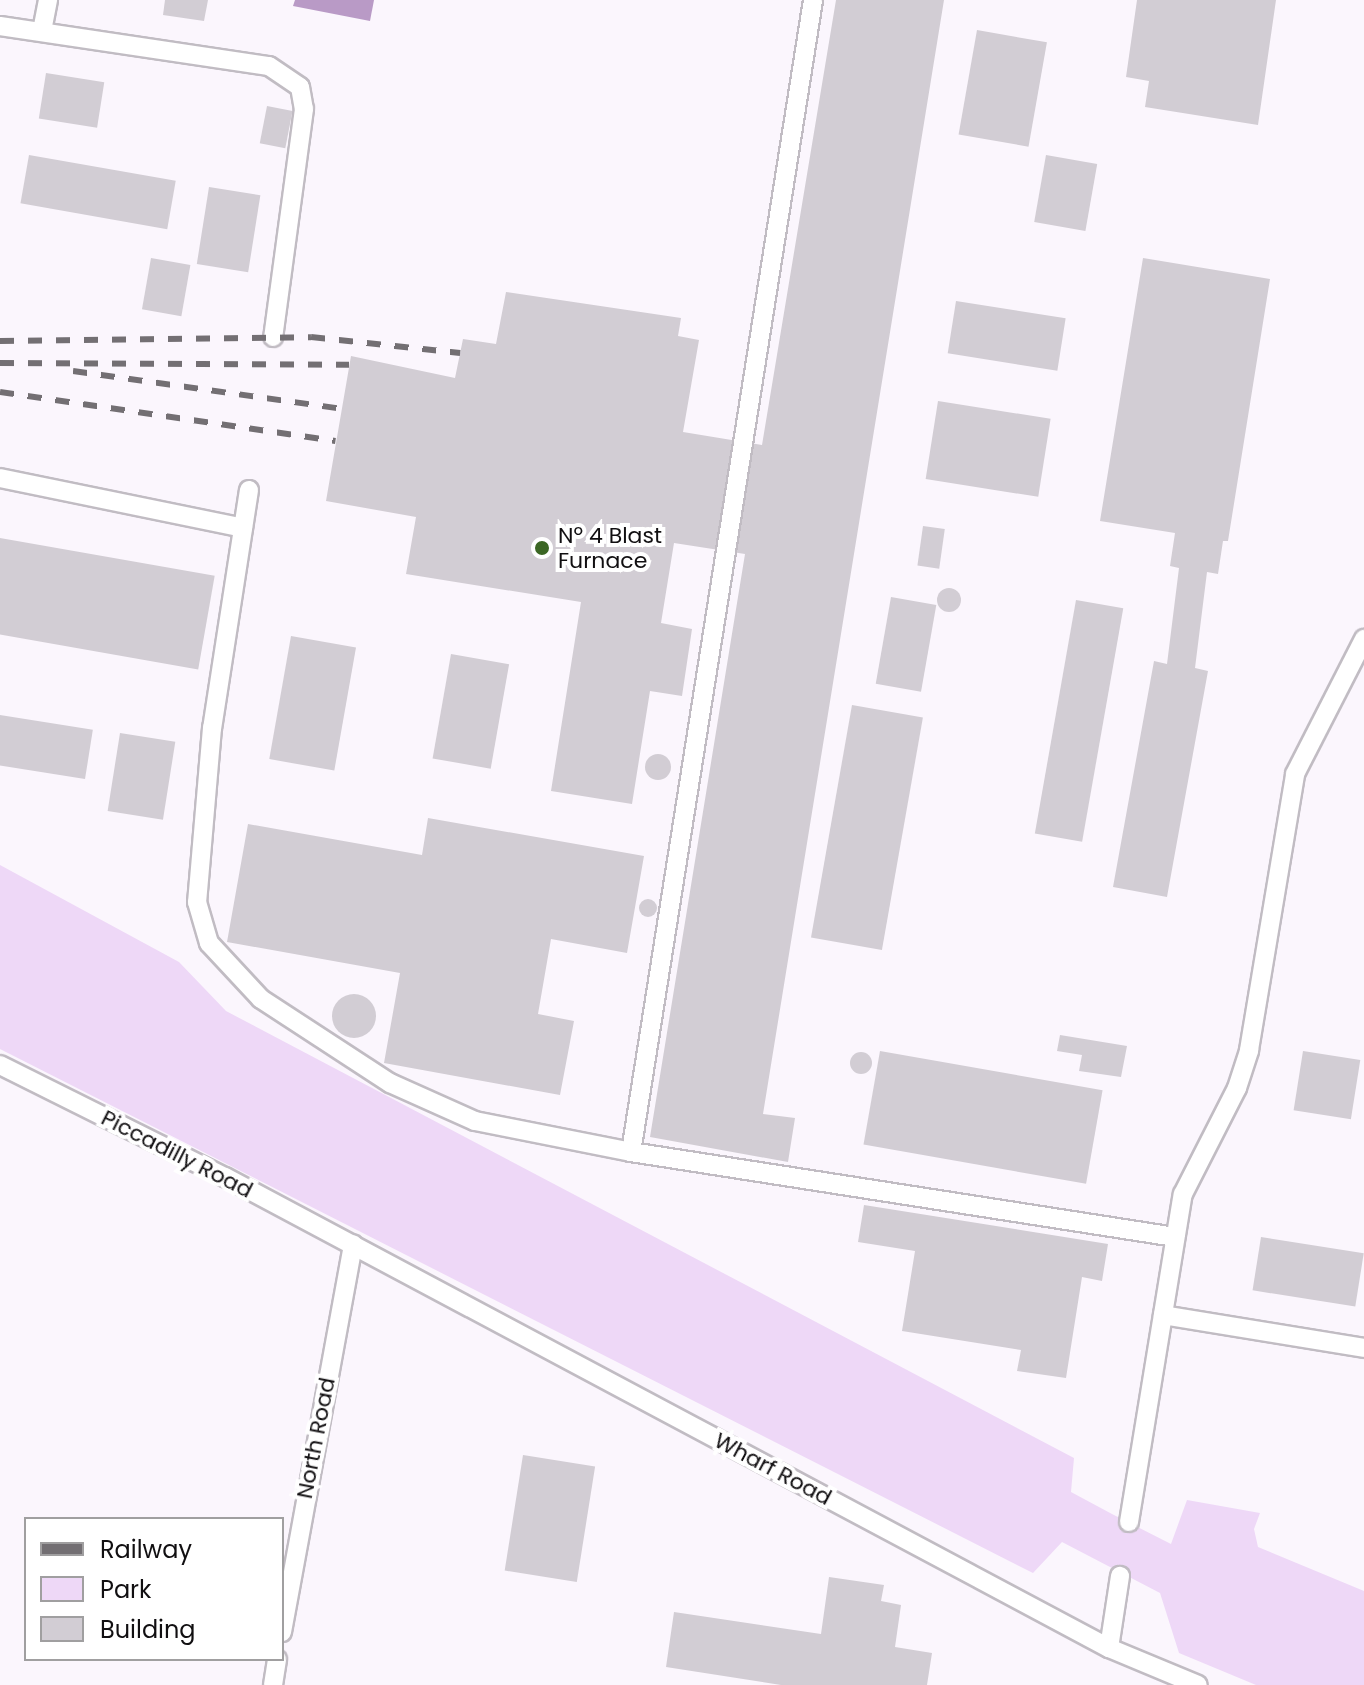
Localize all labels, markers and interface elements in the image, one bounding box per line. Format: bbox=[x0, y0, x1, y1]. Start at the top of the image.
place label: Nº 4 Blast Furnace bbox=[558, 522, 662, 574]
marker: Nº 4 Blast Furnace bbox=[533, 539, 551, 557]
street label: Piccadilly Road bbox=[97, 1104, 257, 1204]
street label: North Road bbox=[291, 1375, 341, 1501]
street label: Wharf Road bbox=[710, 1427, 836, 1511]
legend bbox=[24, 1517, 284, 1661]
text: Railway bbox=[100, 1533, 192, 1566]
text: Park bbox=[100, 1573, 151, 1606]
text: Building bbox=[100, 1613, 196, 1646]

